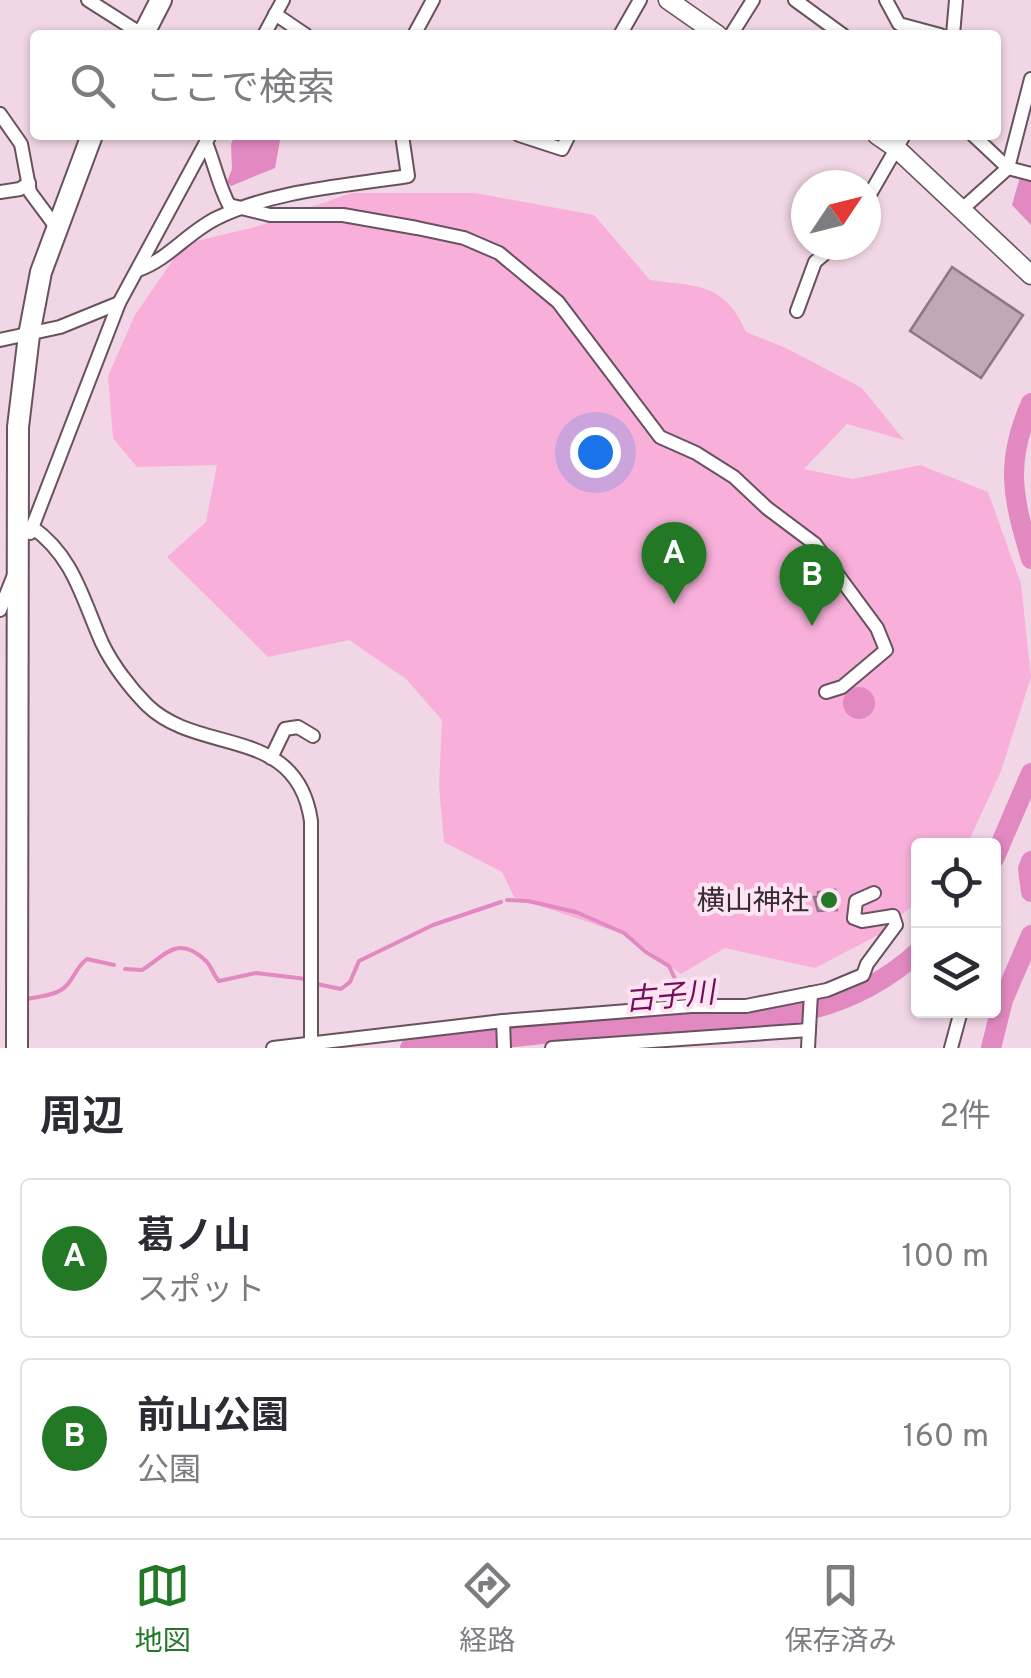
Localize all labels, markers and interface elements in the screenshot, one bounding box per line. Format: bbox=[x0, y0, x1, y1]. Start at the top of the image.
search box bbox=[30, 30, 1001, 140]
icon: search bbox=[65, 58, 120, 113]
text: ここで検索 bbox=[145, 66, 335, 115]
north arrow bbox=[791, 170, 881, 260]
your location bbox=[570, 427, 621, 478]
pin: A bbox=[642, 522, 706, 604]
pin: B bbox=[780, 544, 844, 626]
map controls bbox=[911, 838, 1001, 1018]
button: locate bbox=[911, 838, 1001, 928]
place label: 横山神社 bbox=[697, 885, 809, 921]
marker: 横山神社 bbox=[818, 889, 840, 911]
button: layers bbox=[911, 928, 1001, 1018]
water label: 古子川 bbox=[624, 976, 720, 1021]
text: 周辺 bbox=[40, 1093, 124, 1146]
text: 2件 bbox=[939, 1098, 991, 1138]
text: 葛ノ山 bbox=[137, 1214, 251, 1263]
text: A bbox=[63, 1238, 86, 1278]
text: 100 m bbox=[902, 1238, 989, 1278]
text: スポット bbox=[137, 1272, 265, 1312]
text: 前山公園 bbox=[137, 1394, 289, 1443]
text: B bbox=[63, 1418, 86, 1458]
text: 160 m bbox=[903, 1418, 989, 1458]
text: 公園 bbox=[137, 1452, 201, 1492]
tab: 地図 bbox=[134, 1558, 191, 1661]
tab: 経路 bbox=[459, 1558, 516, 1661]
tab: 保存済み bbox=[784, 1558, 897, 1661]

